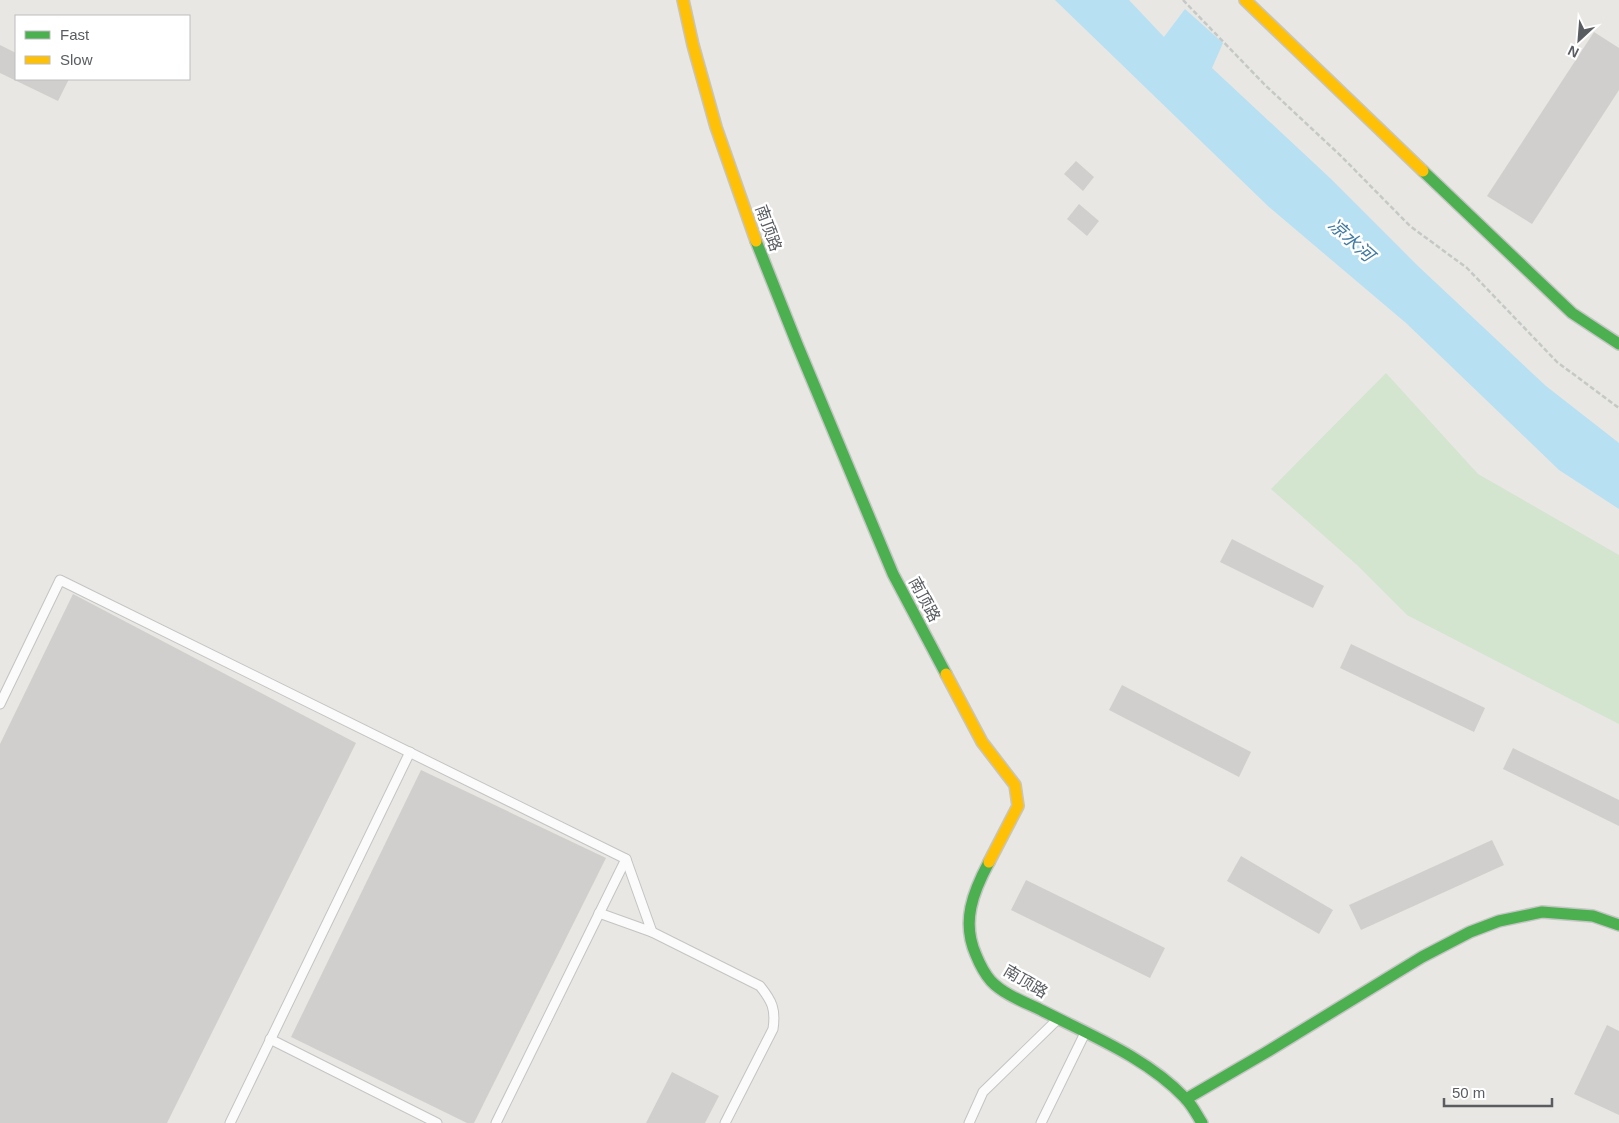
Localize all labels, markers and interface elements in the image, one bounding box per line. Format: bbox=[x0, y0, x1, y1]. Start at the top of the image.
legend bbox=[15, 15, 190, 80]
north arrow bbox=[1554, 15, 1604, 65]
text: Fast bbox=[60, 26, 90, 43]
text: N bbox=[1565, 42, 1581, 61]
text: Slow bbox=[60, 51, 93, 68]
street label: 南顶路 bbox=[752, 203, 785, 254]
water label: 凉水河 bbox=[1324, 215, 1380, 268]
street label: 南顶路 bbox=[906, 574, 943, 624]
street label: 南顶路 bbox=[1001, 962, 1051, 1001]
scale bar bbox=[1444, 1076, 1552, 1108]
text: 50 m bbox=[1452, 1084, 1485, 1101]

